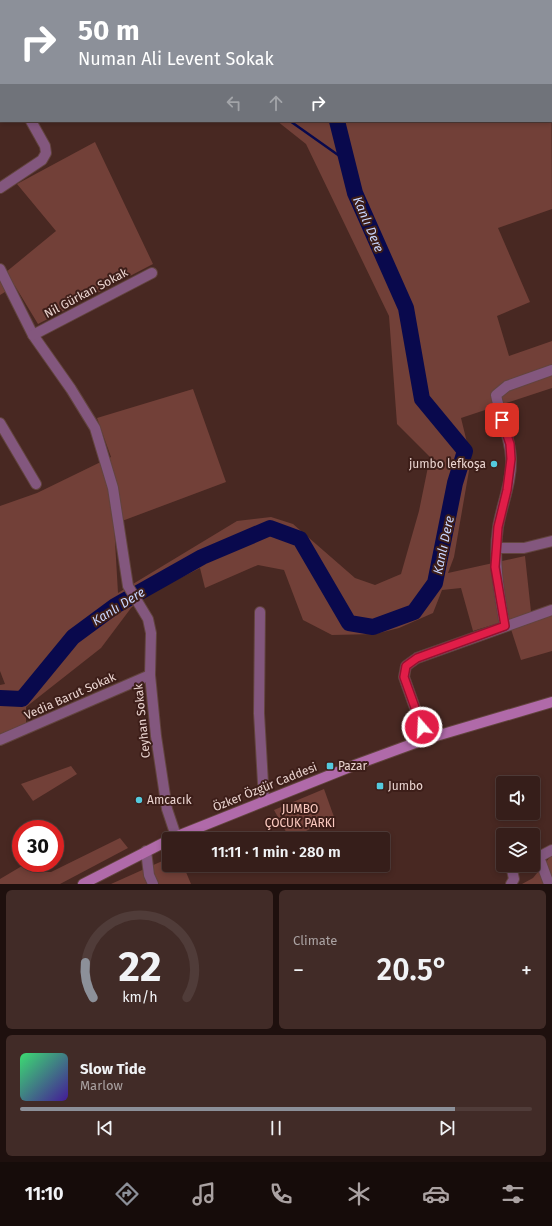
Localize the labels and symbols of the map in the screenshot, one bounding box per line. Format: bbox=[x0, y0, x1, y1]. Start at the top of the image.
water label: Kanlı Dere bbox=[350, 194, 387, 255]
street label: Nil Gürkan Sokak bbox=[42, 265, 131, 321]
pin bbox=[485, 403, 519, 437]
place label: jumbo lefkoşa bbox=[408, 457, 486, 471]
marker: jumbo lefkoşa bbox=[489, 459, 499, 469]
water label: Kanlı Dere bbox=[430, 514, 457, 576]
water label: Kanlı Dere bbox=[89, 584, 148, 629]
street label: Vedia Barut Sokak bbox=[22, 669, 119, 722]
street label: Ceyhan Sokak bbox=[131, 682, 153, 759]
position arrow bbox=[401, 706, 443, 748]
street label: Özker Özgür Caddesi bbox=[210, 758, 319, 814]
place label: Pazar bbox=[338, 759, 367, 773]
marker: Pazar bbox=[325, 761, 335, 771]
place label: Jumbo bbox=[388, 779, 423, 793]
marker: Jumbo bbox=[375, 781, 385, 791]
place label: Amcacık bbox=[147, 793, 192, 807]
marker: Amcacık bbox=[134, 795, 144, 805]
park label: JUMBO ÇOCUK PARKI bbox=[265, 802, 335, 830]
speed limit sign: 30 bbox=[12, 820, 64, 872]

